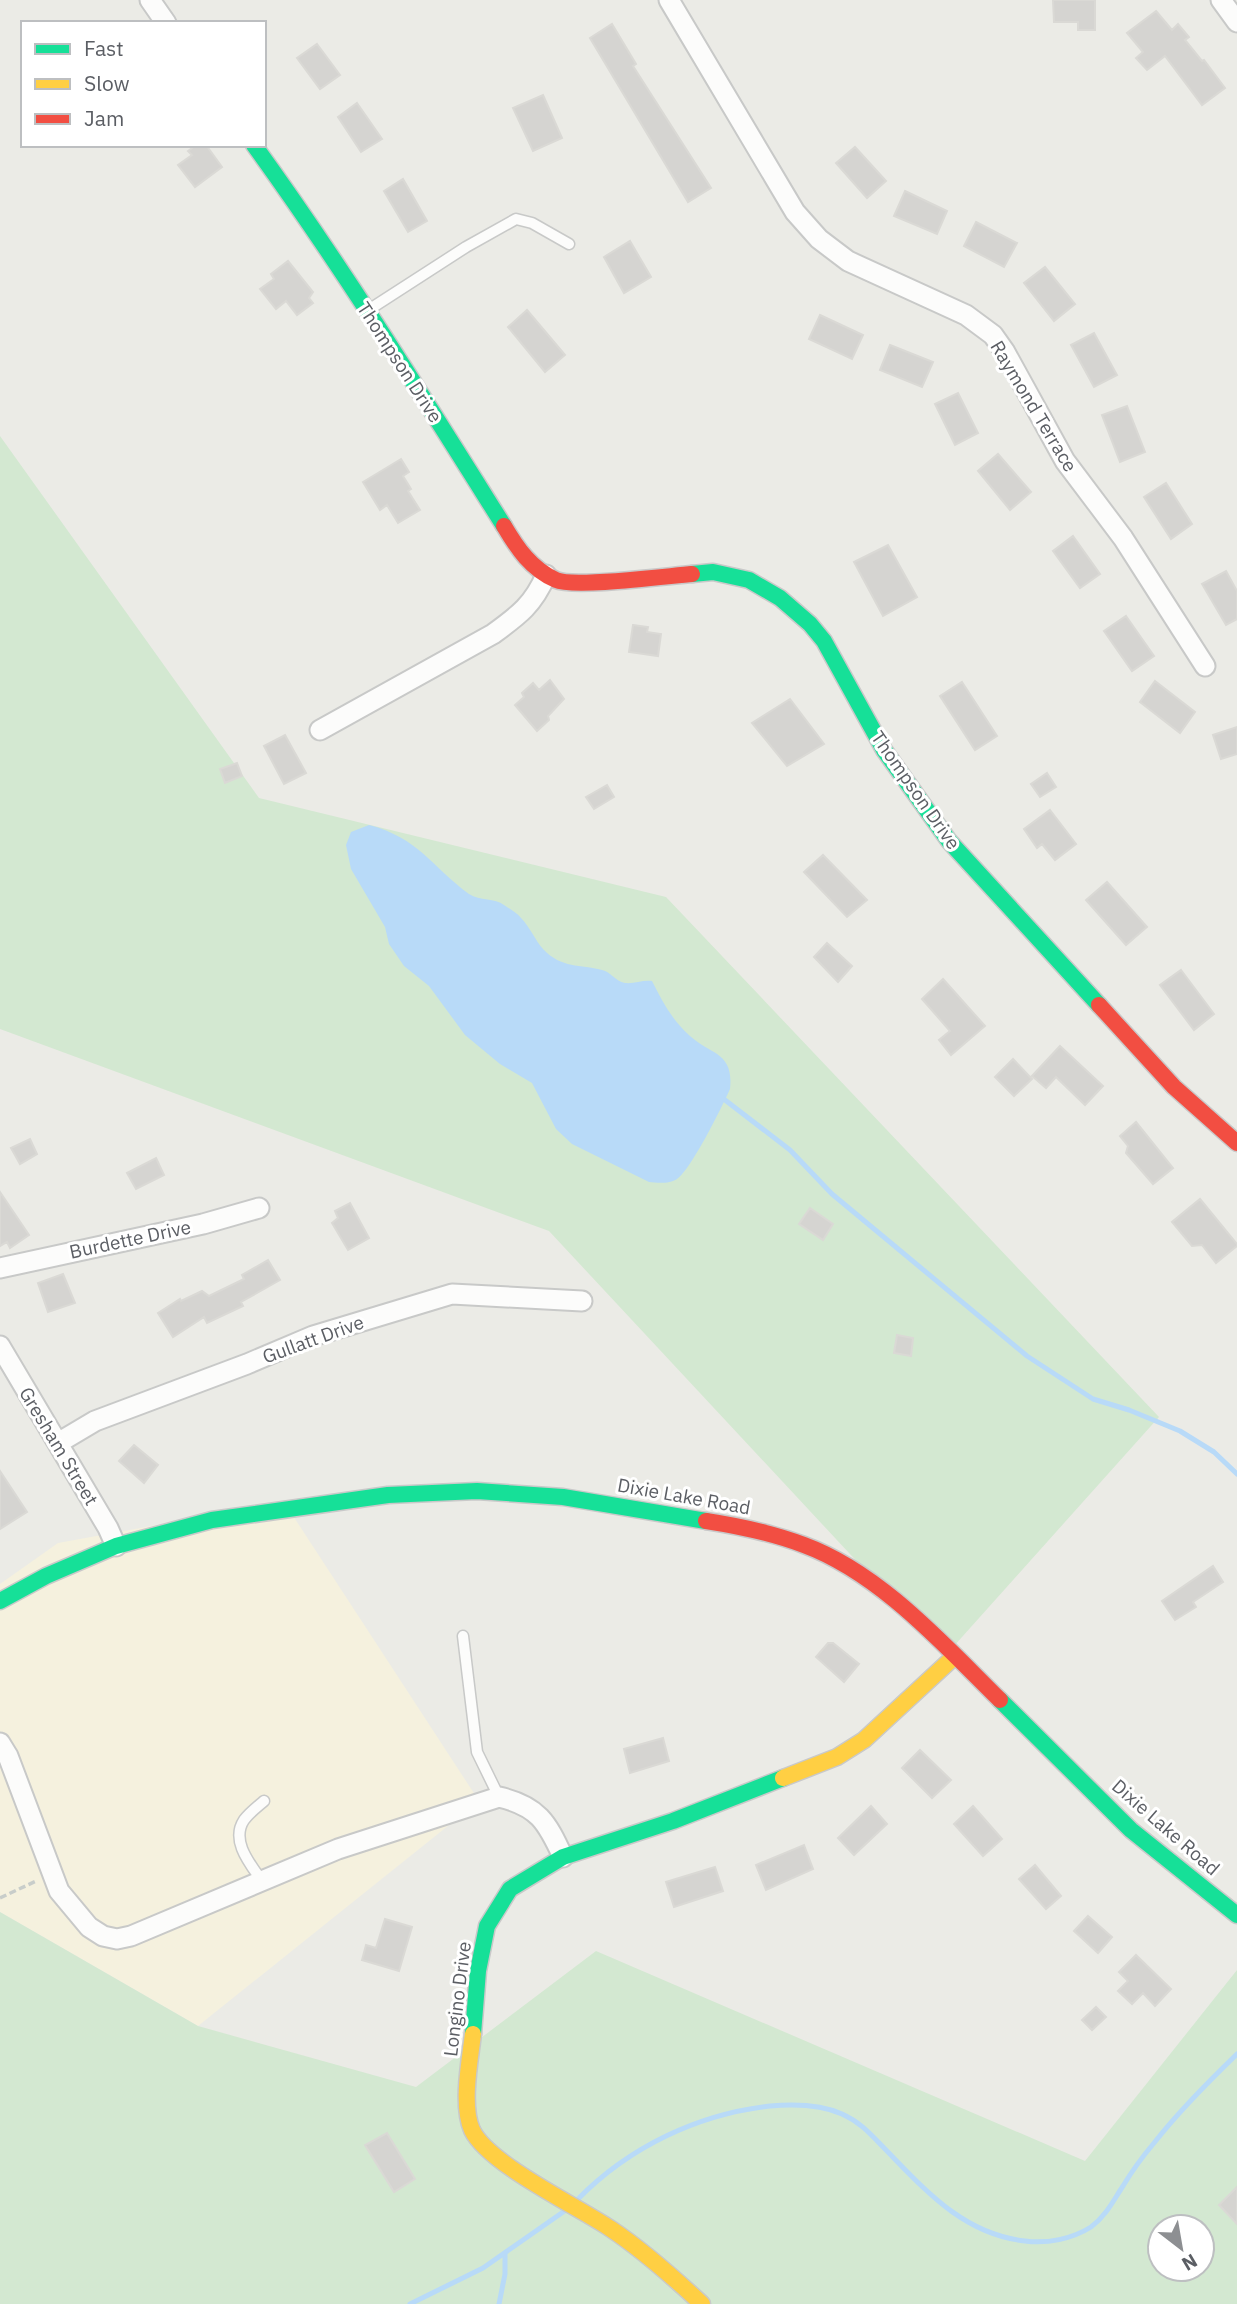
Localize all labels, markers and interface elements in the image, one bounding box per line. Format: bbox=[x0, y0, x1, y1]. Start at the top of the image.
legend bbox=[21, 21, 266, 147]
text: Fast bbox=[84, 34, 124, 62]
text: Slow bbox=[84, 69, 130, 97]
text: Jam bbox=[84, 104, 124, 132]
street label: Thompson Drive bbox=[352, 297, 448, 427]
street label: Raymond Terrace bbox=[985, 336, 1083, 476]
street label: Thompson Drive bbox=[866, 726, 966, 854]
street label: Burdette Drive bbox=[67, 1214, 193, 1264]
street label: Gullatt Drive bbox=[259, 1310, 367, 1368]
street label: Gresham Street bbox=[14, 1382, 104, 1510]
street label: Dixie Lake Road bbox=[616, 1472, 752, 1520]
street label: Dixie Lake Road bbox=[1107, 1774, 1225, 1880]
street label: Longino Drive bbox=[438, 1940, 476, 2058]
north arrow bbox=[1146, 2213, 1216, 2283]
text: N bbox=[1178, 2249, 1202, 2276]

